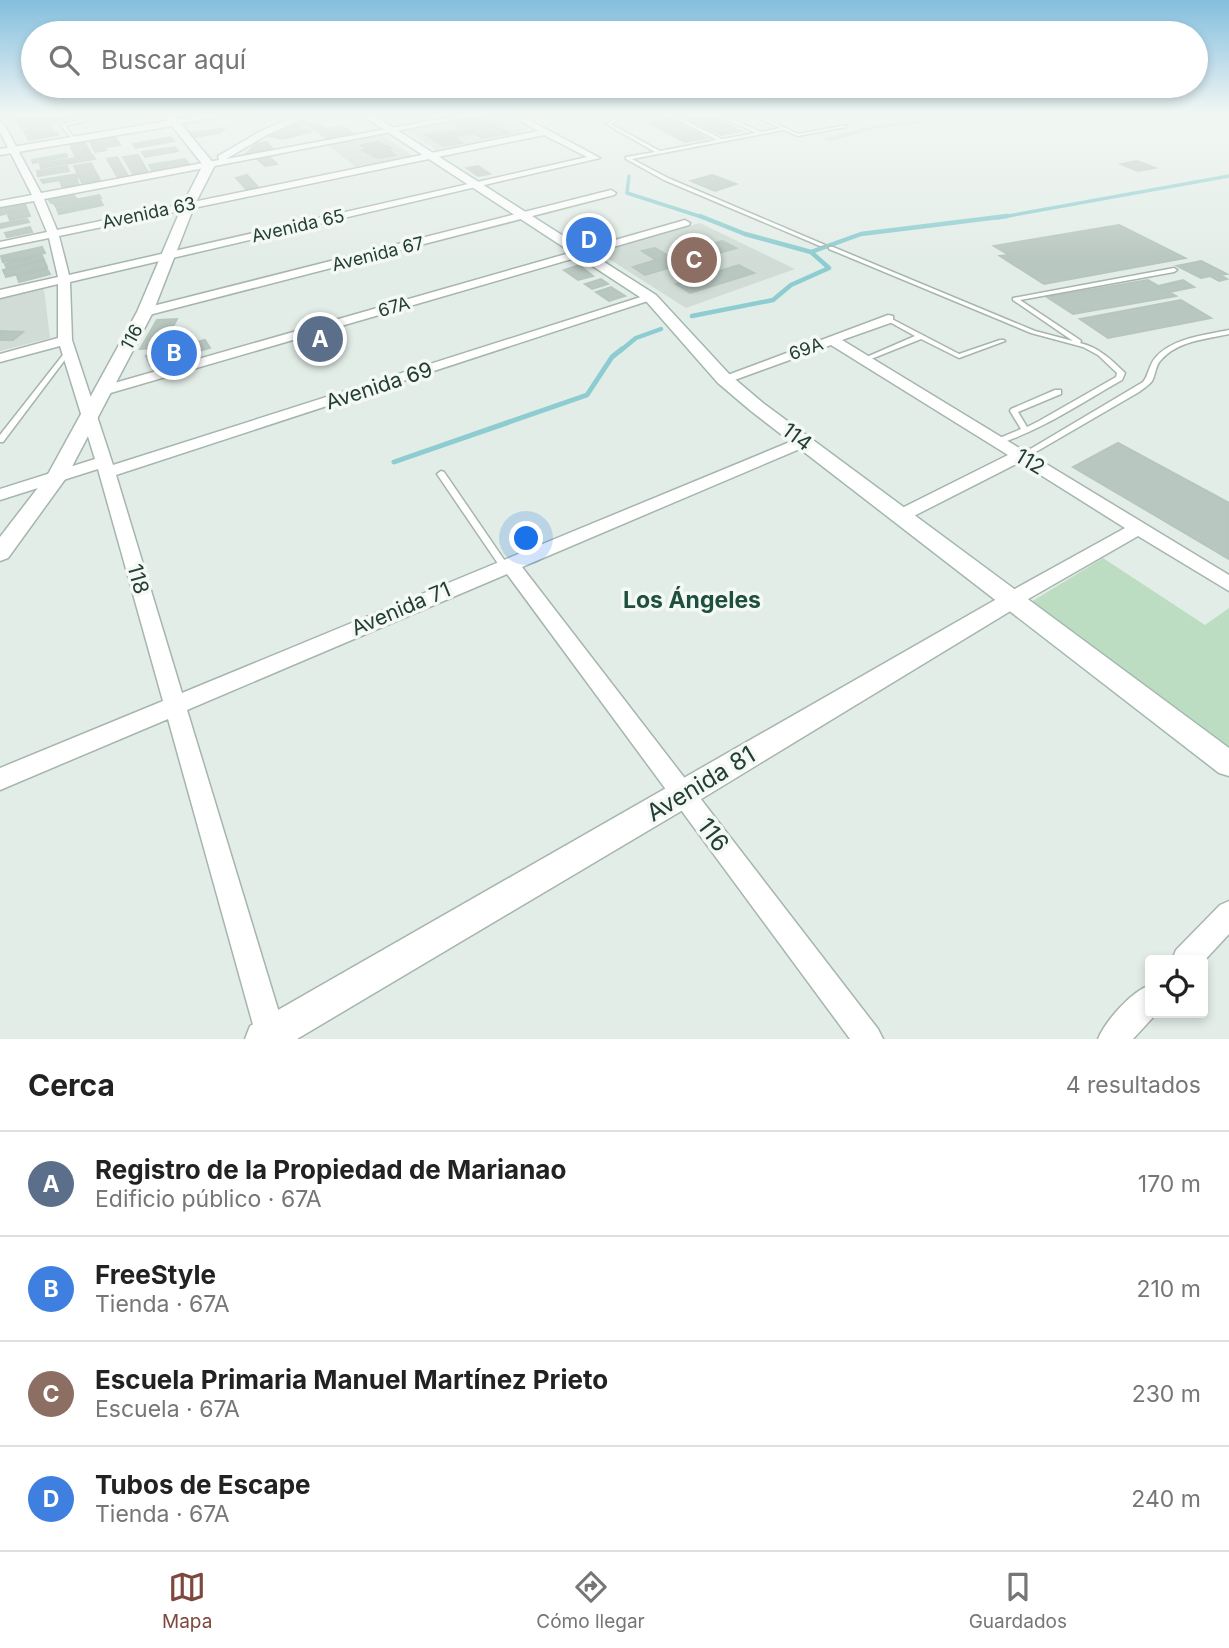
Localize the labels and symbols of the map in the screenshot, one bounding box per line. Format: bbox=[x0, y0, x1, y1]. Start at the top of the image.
street label: Avenida 63 bbox=[100, 192, 198, 233]
street label: Avenida 65 bbox=[249, 205, 346, 246]
pin: D bbox=[566, 214, 612, 266]
street label: Avenida 67 bbox=[330, 232, 426, 275]
pin: C bbox=[671, 234, 717, 286]
street label: 67A bbox=[376, 292, 412, 321]
pin: A bbox=[297, 313, 343, 365]
street label: 116 bbox=[116, 320, 147, 353]
pin: B bbox=[151, 327, 197, 379]
street label: 69A bbox=[786, 333, 826, 364]
street label: Avenida 69 bbox=[322, 357, 435, 415]
street label: 114 bbox=[778, 417, 817, 456]
street label: 112 bbox=[1011, 443, 1050, 480]
your location bbox=[509, 521, 543, 555]
street label: 118 bbox=[122, 561, 155, 597]
street label: Avenida 71 bbox=[348, 576, 454, 641]
district label: Los Ángeles bbox=[623, 586, 761, 614]
street label: Avenida 81 bbox=[641, 740, 760, 827]
street label: 116 bbox=[691, 812, 735, 857]

